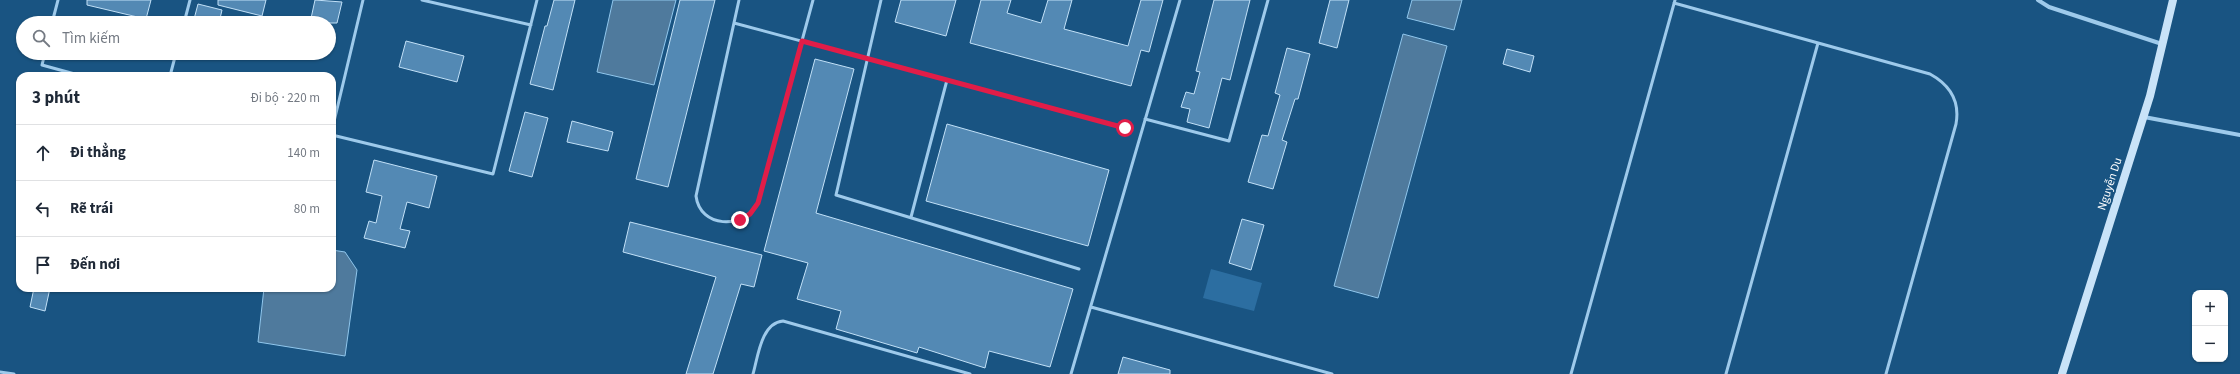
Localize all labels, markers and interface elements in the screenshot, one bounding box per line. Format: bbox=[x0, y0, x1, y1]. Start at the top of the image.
search box bbox=[16, 16, 336, 60]
icon: search bbox=[30, 27, 52, 49]
text: Tìm kiếm bbox=[62, 28, 120, 49]
text: 3 phút bbox=[32, 86, 80, 110]
text: Đi bộ · 220 m bbox=[251, 89, 320, 107]
route start bbox=[1116, 119, 1134, 137]
icon: ahead bbox=[32, 142, 54, 164]
text: Đi thẳng bbox=[70, 142, 126, 163]
text: 140 m bbox=[287, 144, 320, 162]
street label: Nguyễn Du bbox=[2093, 155, 2127, 213]
icon: left bbox=[32, 198, 54, 220]
text: Rẽ trái bbox=[70, 198, 113, 219]
text: 80 m bbox=[294, 200, 320, 218]
route end bbox=[731, 211, 749, 229]
icon: arrive bbox=[32, 254, 54, 276]
text: Đến nơi bbox=[70, 254, 120, 275]
map controls bbox=[2192, 290, 2228, 362]
button: + bbox=[2192, 290, 2228, 326]
button: − bbox=[2192, 326, 2228, 362]

